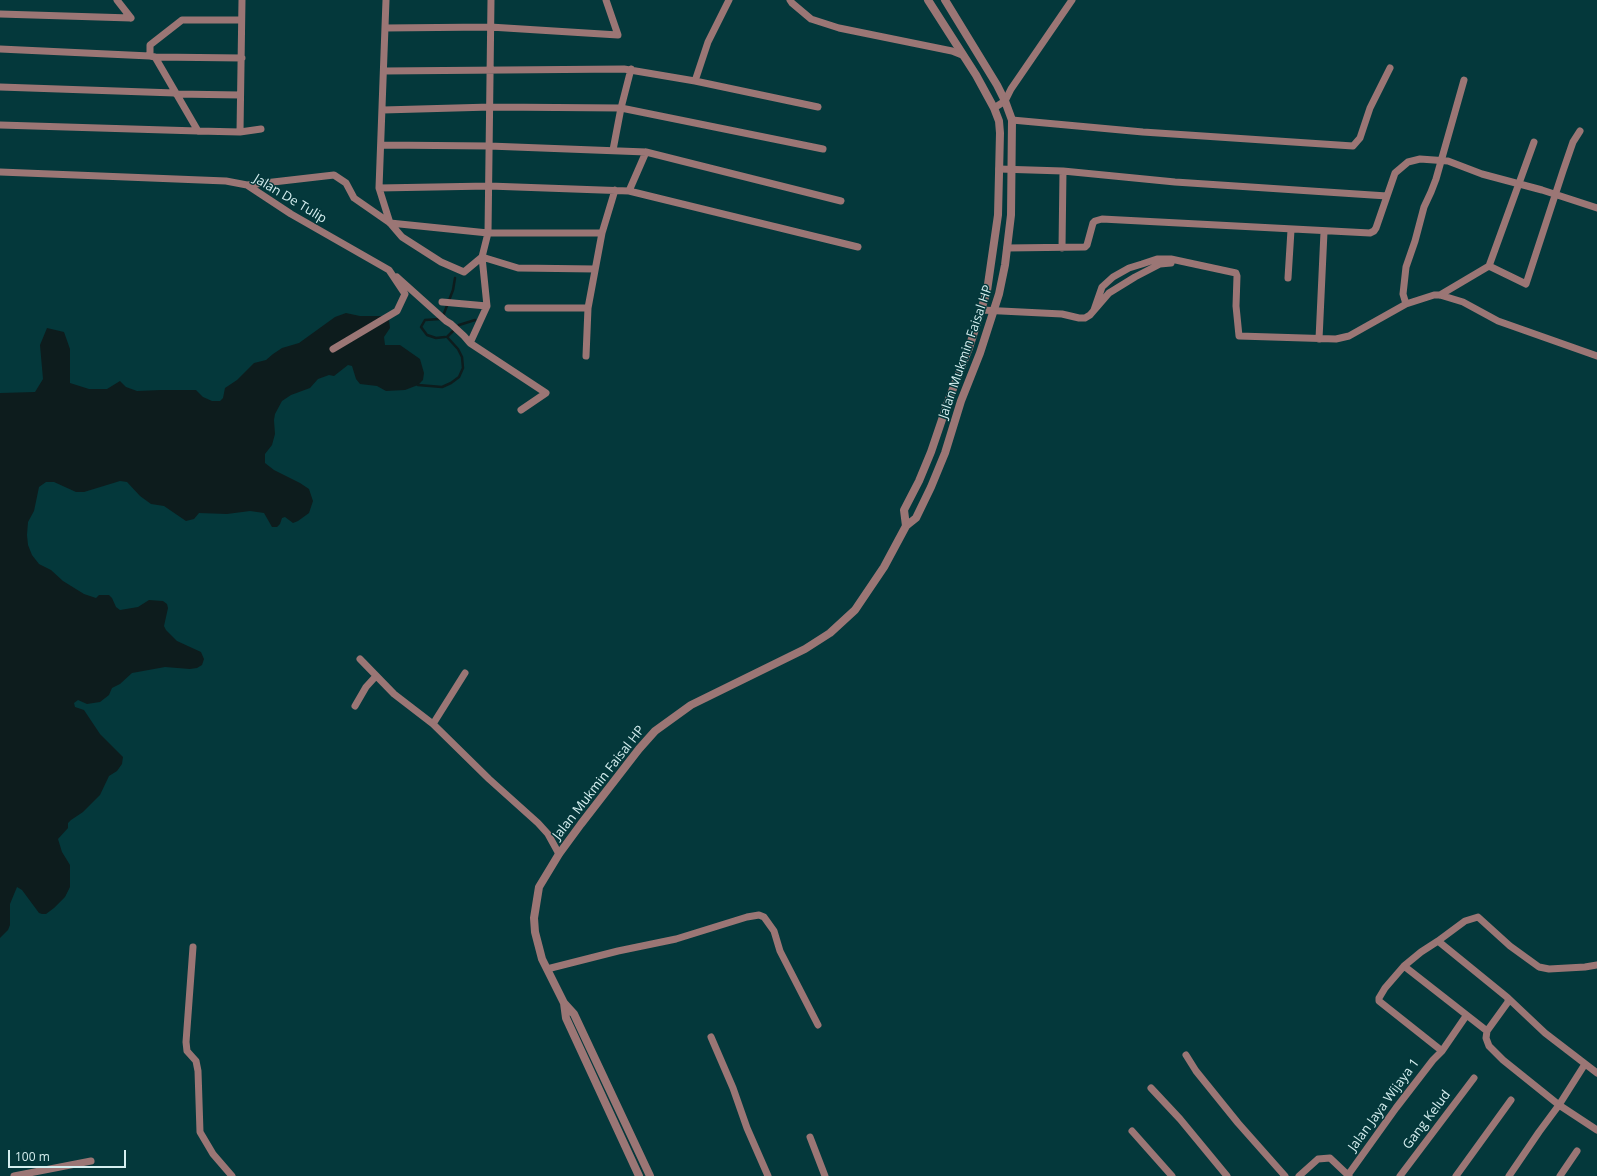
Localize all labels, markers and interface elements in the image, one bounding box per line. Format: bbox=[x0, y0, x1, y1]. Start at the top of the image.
street label: Jalan De Tulip bbox=[251, 171, 329, 227]
street label: Jalan Mukmin Faisal HP bbox=[936, 283, 996, 421]
street label: Jalan Mukmin Faisal HP bbox=[550, 723, 648, 843]
street label: Jalan Jaya Wijaya 1 bbox=[1345, 1056, 1423, 1154]
street label: Gang Kelud bbox=[1400, 1088, 1454, 1152]
scale bar bbox=[10, 1142, 128, 1168]
text: 100 m bbox=[15, 1148, 50, 1165]

